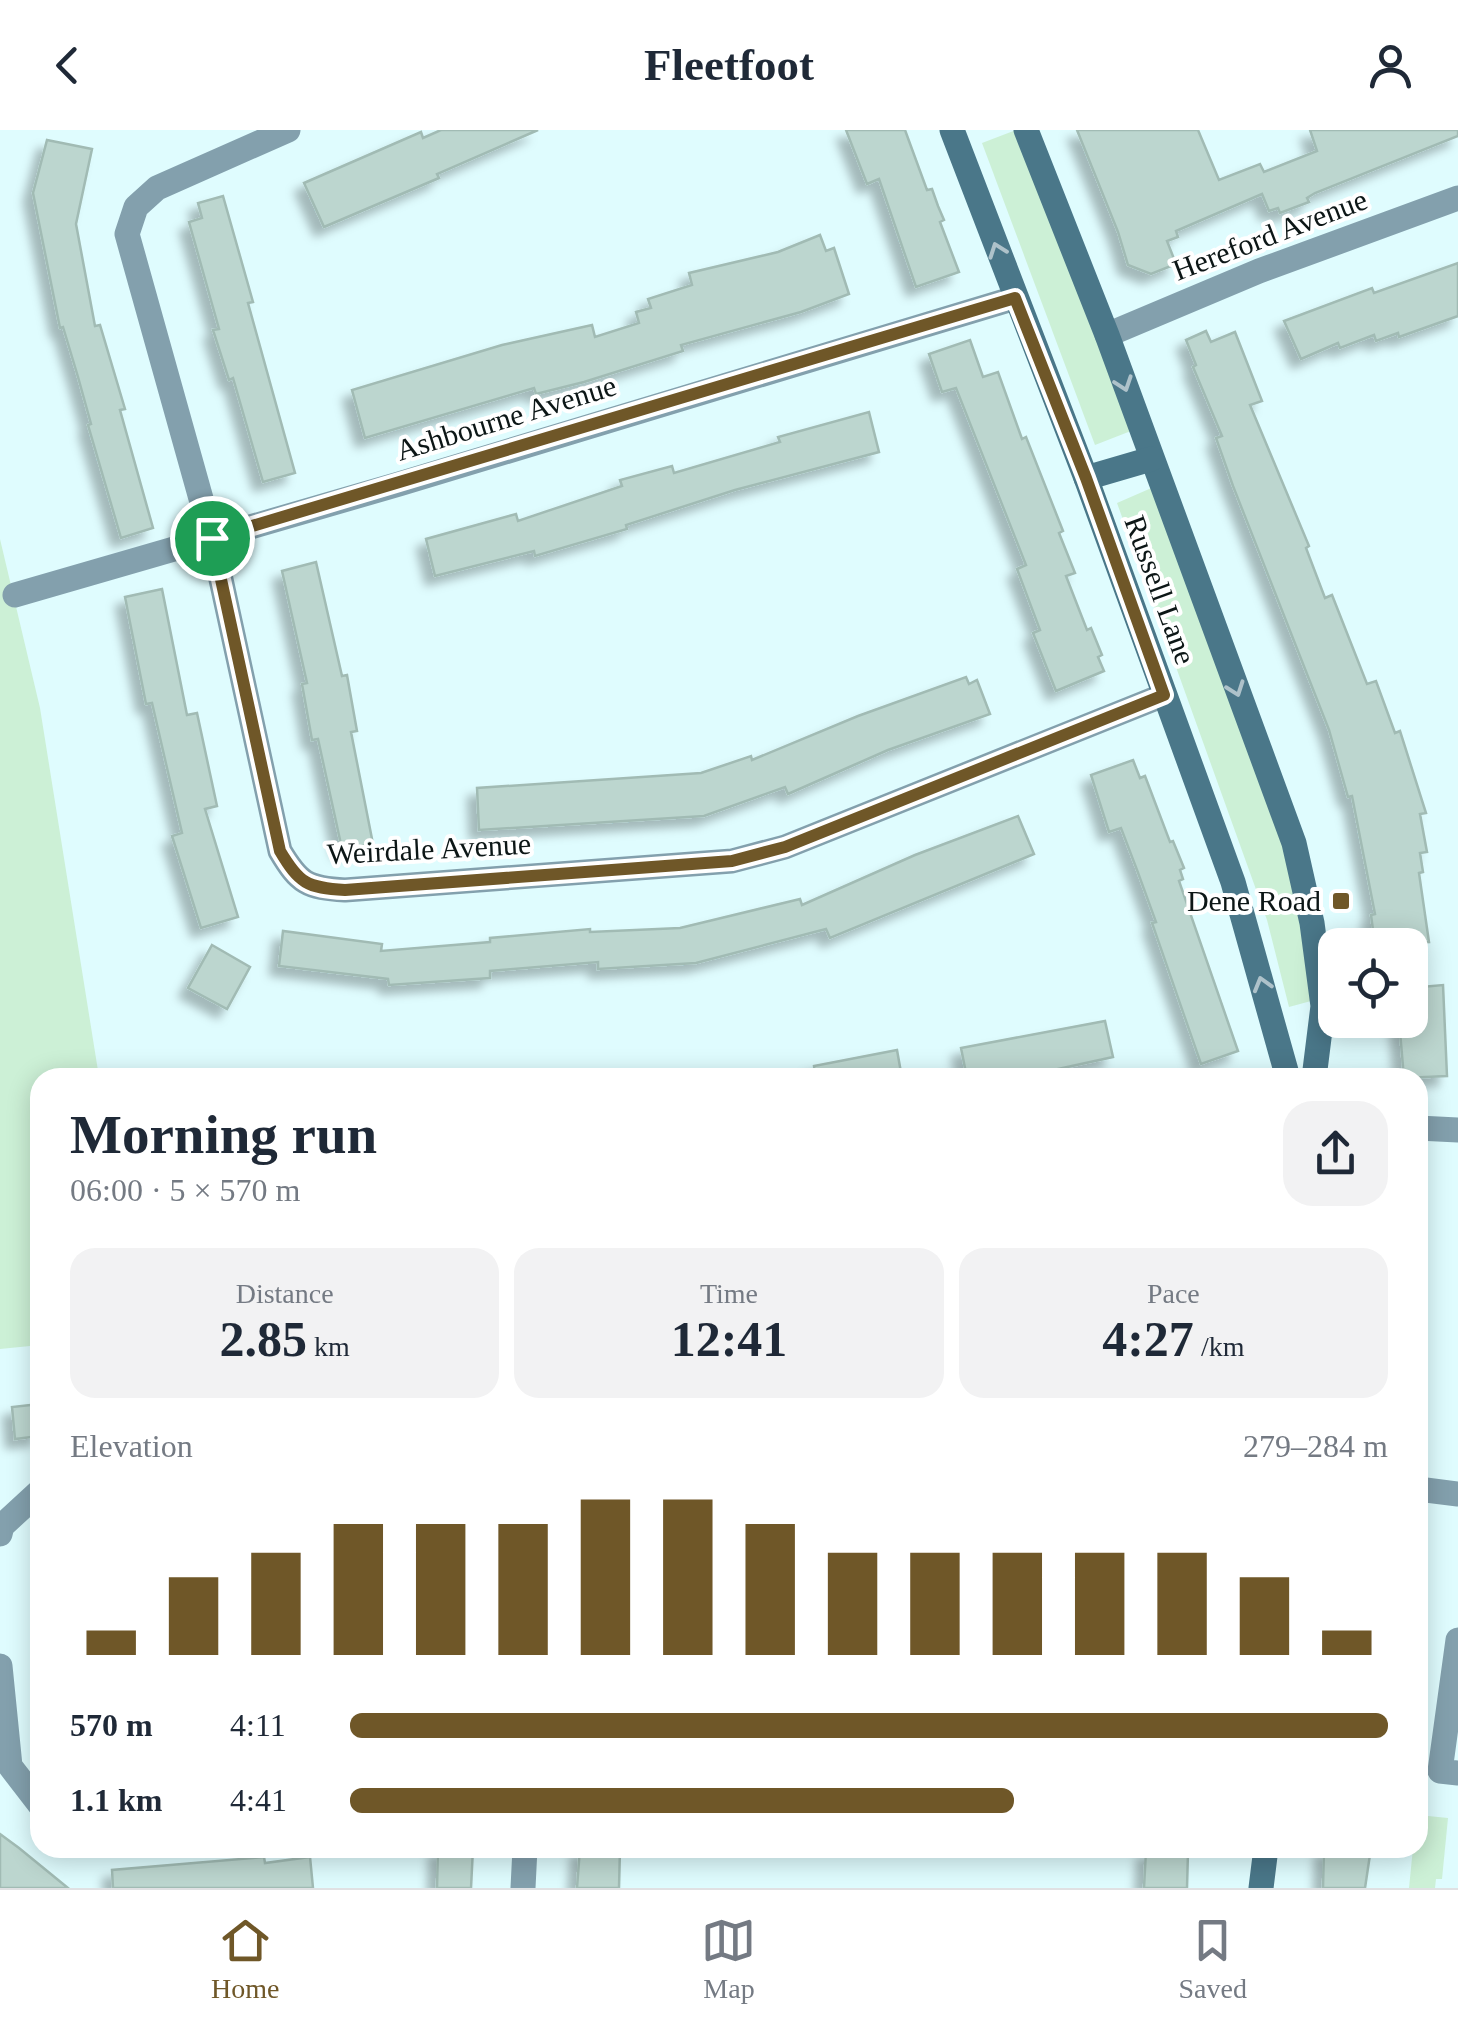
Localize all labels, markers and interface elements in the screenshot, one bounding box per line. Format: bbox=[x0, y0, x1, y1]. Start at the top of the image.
icon: back bbox=[40, 38, 95, 93]
icon: person bbox=[1363, 38, 1418, 93]
text: Fleetfoot bbox=[644, 40, 814, 90]
street label: Hereford Avenue bbox=[1168, 182, 1372, 287]
one-way arrow bbox=[988, 243, 1009, 260]
street label: Ashbourne Avenue bbox=[392, 368, 620, 467]
one-way arrow bbox=[1113, 375, 1133, 392]
pin bbox=[170, 496, 255, 581]
icon: arrive bbox=[185, 511, 240, 566]
street label: Russell Lane bbox=[1118, 511, 1203, 669]
one-way arrow bbox=[1225, 680, 1245, 697]
street label: Weirdale Avenue bbox=[326, 827, 532, 870]
place label: Dene Road bbox=[1187, 884, 1321, 917]
marker: Dene Road bbox=[1330, 890, 1352, 912]
map controls bbox=[1318, 928, 1428, 1038]
button: locate bbox=[1318, 928, 1428, 1038]
one-way arrow bbox=[1252, 975, 1273, 993]
button: share bbox=[1283, 1101, 1388, 1206]
text: Morning run bbox=[70, 1104, 377, 1165]
text: 06:00 · 5 × 570 m bbox=[70, 1172, 300, 1208]
text: Distance bbox=[236, 1278, 334, 1309]
text: Time bbox=[700, 1278, 758, 1309]
text: Pace bbox=[1147, 1278, 1200, 1309]
text: 2.85 bbox=[220, 1311, 307, 1367]
text: 12:41 bbox=[671, 1311, 787, 1367]
text: 4:27 bbox=[1102, 1311, 1194, 1367]
text: km bbox=[307, 1331, 350, 1362]
text: /km bbox=[1194, 1331, 1244, 1362]
text: Elevation bbox=[70, 1428, 193, 1464]
text: 279–284 m bbox=[1243, 1428, 1388, 1464]
text: 570 m bbox=[70, 1707, 153, 1743]
text: 4:11 bbox=[230, 1707, 286, 1743]
text: 1.1 km bbox=[70, 1782, 162, 1818]
text: 4:41 bbox=[230, 1782, 287, 1818]
tab: Home bbox=[211, 1913, 279, 2005]
tab: Map bbox=[701, 1913, 756, 2005]
tab: Saved bbox=[1179, 1913, 1247, 2005]

